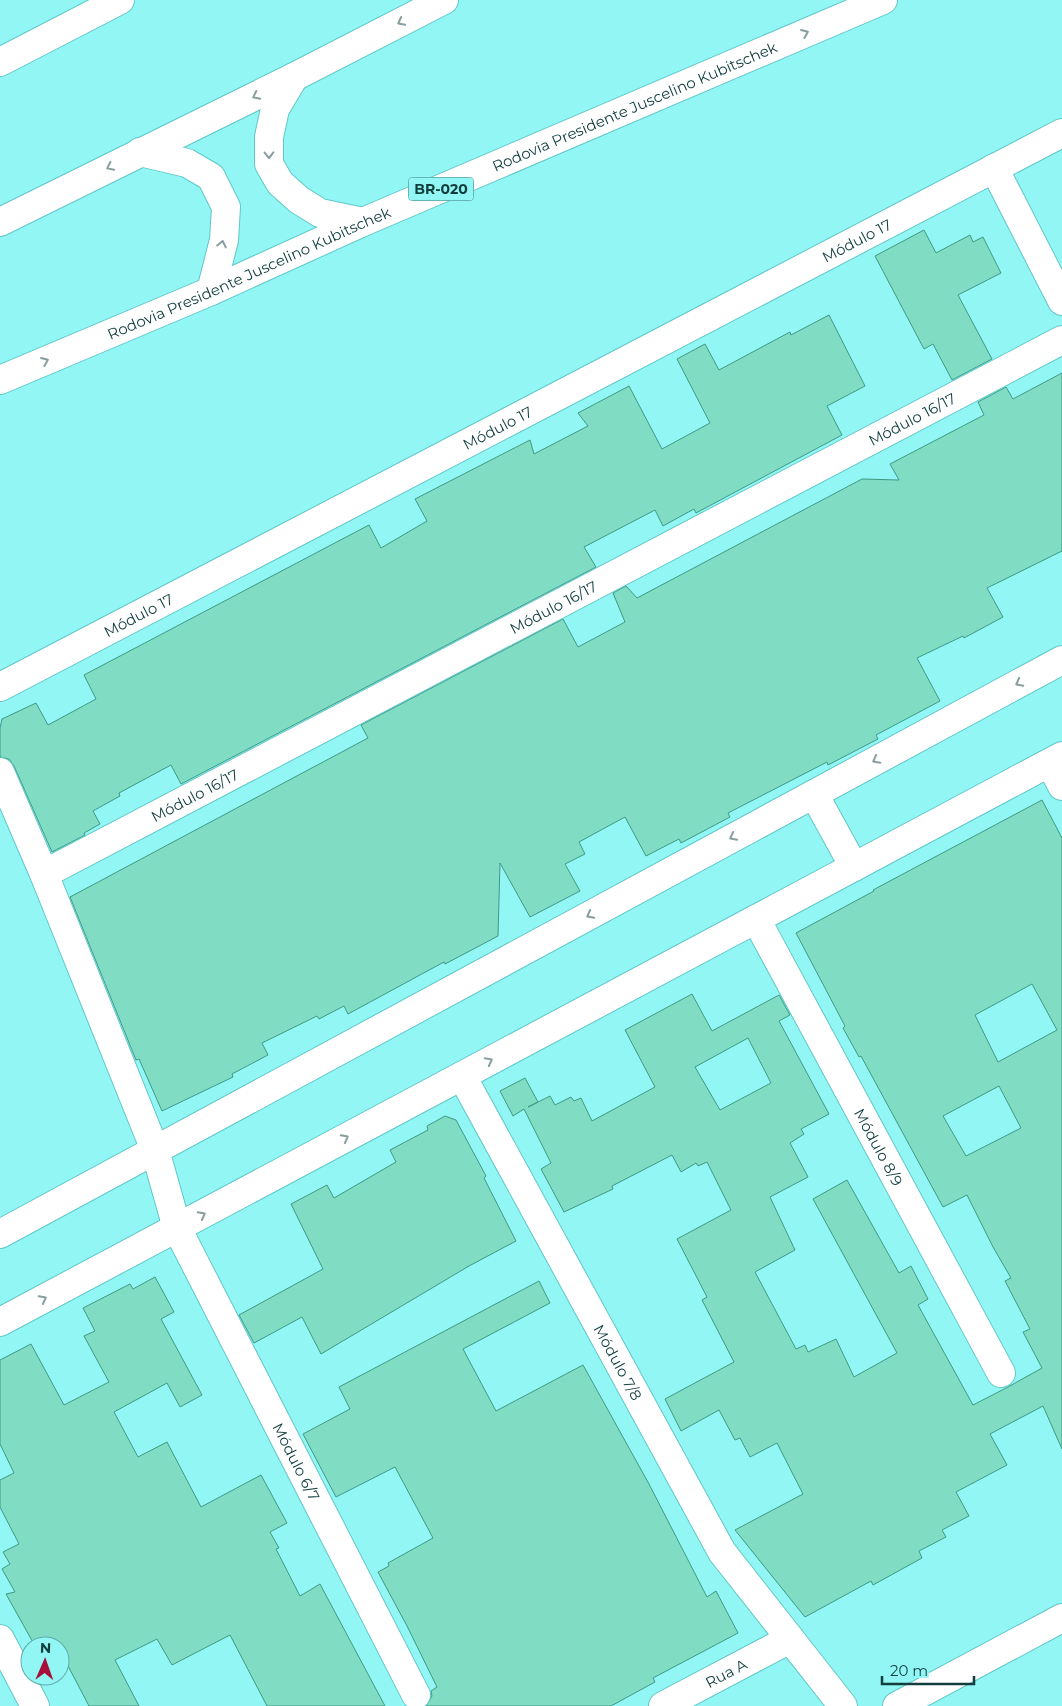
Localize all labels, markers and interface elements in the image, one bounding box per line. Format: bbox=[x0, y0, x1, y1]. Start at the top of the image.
one-way arrow bbox=[397, 16, 406, 26]
one-way arrow bbox=[800, 29, 809, 40]
street label: Rodovia Presidente Juscelino Kubitschek bbox=[489, 37, 780, 175]
one-way arrow bbox=[252, 90, 261, 100]
one-way arrow bbox=[264, 151, 275, 159]
one-way arrow bbox=[106, 161, 115, 172]
road number: BR-020 bbox=[408, 178, 474, 200]
street label: Rodovia Presidente Juscelino Kubitschek bbox=[104, 202, 393, 343]
street label: Módulo 17 bbox=[819, 214, 895, 266]
one-way arrow bbox=[217, 240, 227, 249]
one-way arrow bbox=[40, 357, 49, 368]
street label: Módulo 16/17 bbox=[865, 388, 959, 449]
street label: Módulo 17 bbox=[459, 402, 535, 453]
street label: Módulo 16/17 bbox=[506, 576, 600, 638]
street label: Módulo 17 bbox=[100, 589, 176, 641]
one-way arrow bbox=[1015, 677, 1024, 687]
one-way arrow bbox=[872, 754, 881, 764]
street label: Módulo 16/17 bbox=[148, 764, 242, 826]
one-way arrow bbox=[730, 831, 739, 841]
one-way arrow bbox=[587, 909, 596, 919]
one-way arrow bbox=[483, 1058, 492, 1068]
street label: Módulo 8/9 bbox=[850, 1105, 908, 1189]
one-way arrow bbox=[340, 1134, 349, 1144]
one-way arrow bbox=[197, 1211, 206, 1221]
one-way arrow bbox=[38, 1295, 47, 1305]
street label: Módulo 7/8 bbox=[590, 1321, 647, 1403]
street label: Módulo 6/7 bbox=[269, 1420, 324, 1504]
north arrow bbox=[20, 1636, 70, 1686]
text: N bbox=[39, 1639, 51, 1657]
street label: Rua A bbox=[702, 1654, 750, 1692]
scale bar bbox=[882, 1654, 974, 1686]
text: 20 m bbox=[890, 1661, 928, 1680]

